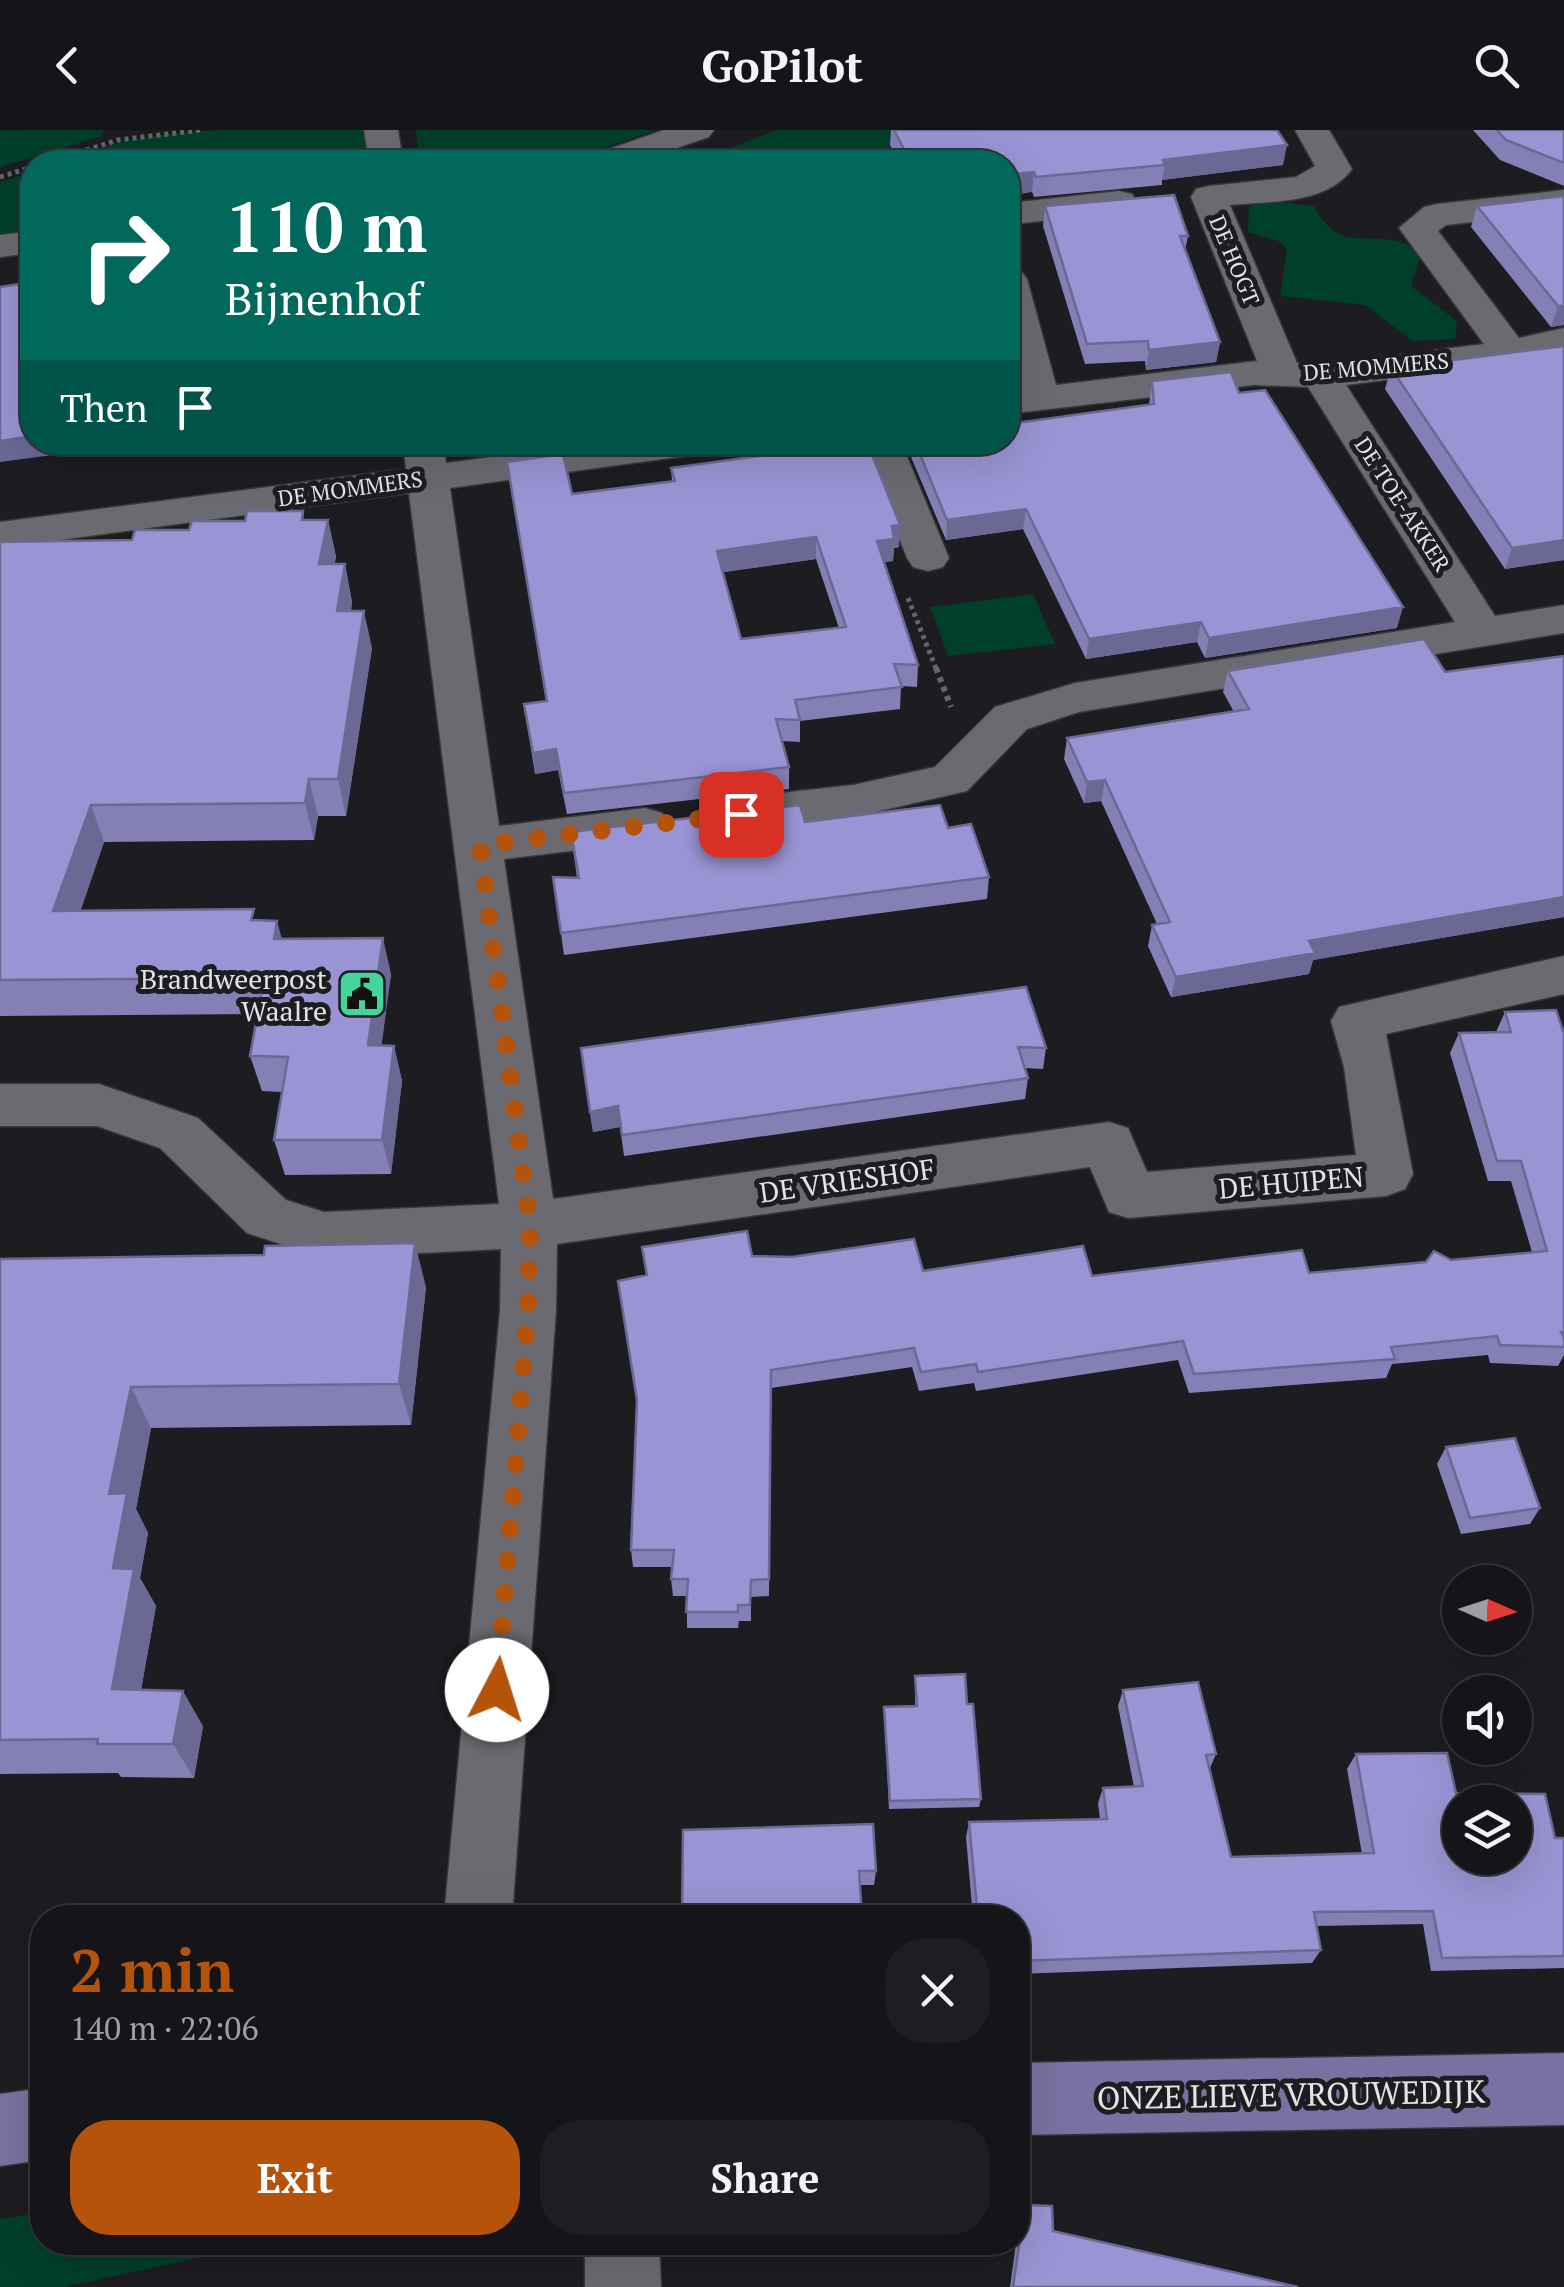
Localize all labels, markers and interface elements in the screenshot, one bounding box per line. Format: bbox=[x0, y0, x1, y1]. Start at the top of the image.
text: GoPilot bbox=[701, 35, 863, 95]
icon: back bbox=[40, 38, 95, 93]
icon: search bbox=[1469, 38, 1524, 93]
text: 110 m bbox=[225, 179, 427, 272]
icon: right bbox=[60, 190, 190, 320]
street label: DE HOGT bbox=[1203, 211, 1267, 310]
text: Bijnenhof bbox=[225, 268, 422, 328]
street label: DE MOMMERS bbox=[1302, 345, 1450, 387]
icon: arrive bbox=[168, 380, 223, 435]
text: Then bbox=[60, 383, 148, 433]
street label: DE TOE-AKKER bbox=[1349, 431, 1457, 577]
street label: DE MOMMERS bbox=[276, 463, 424, 513]
pin bbox=[699, 772, 784, 857]
icon: arrive bbox=[714, 787, 769, 842]
place label: Brandweerpost Waalre bbox=[140, 960, 328, 1029]
public building icon: Brandweerpost Waalre bbox=[336, 968, 388, 1020]
street label: DE VRIESHOF bbox=[757, 1149, 937, 1211]
street label: DE HUIPEN bbox=[1217, 1157, 1365, 1207]
north arrow bbox=[1442, 1565, 1532, 1655]
map controls bbox=[1442, 1565, 1532, 1875]
position arrow bbox=[445, 1638, 549, 1742]
button: sound bbox=[1442, 1675, 1532, 1765]
button: layers bbox=[1442, 1785, 1532, 1875]
text: 2 min bbox=[70, 1930, 234, 2009]
button: close bbox=[885, 1938, 990, 2043]
text: 140 m · 22:06 bbox=[70, 2007, 258, 2049]
street label: ONZE LIEVE VROUWEDIJK bbox=[1096, 2070, 1486, 2118]
button: Exit bbox=[70, 2120, 520, 2235]
button: Share bbox=[540, 2120, 990, 2235]

